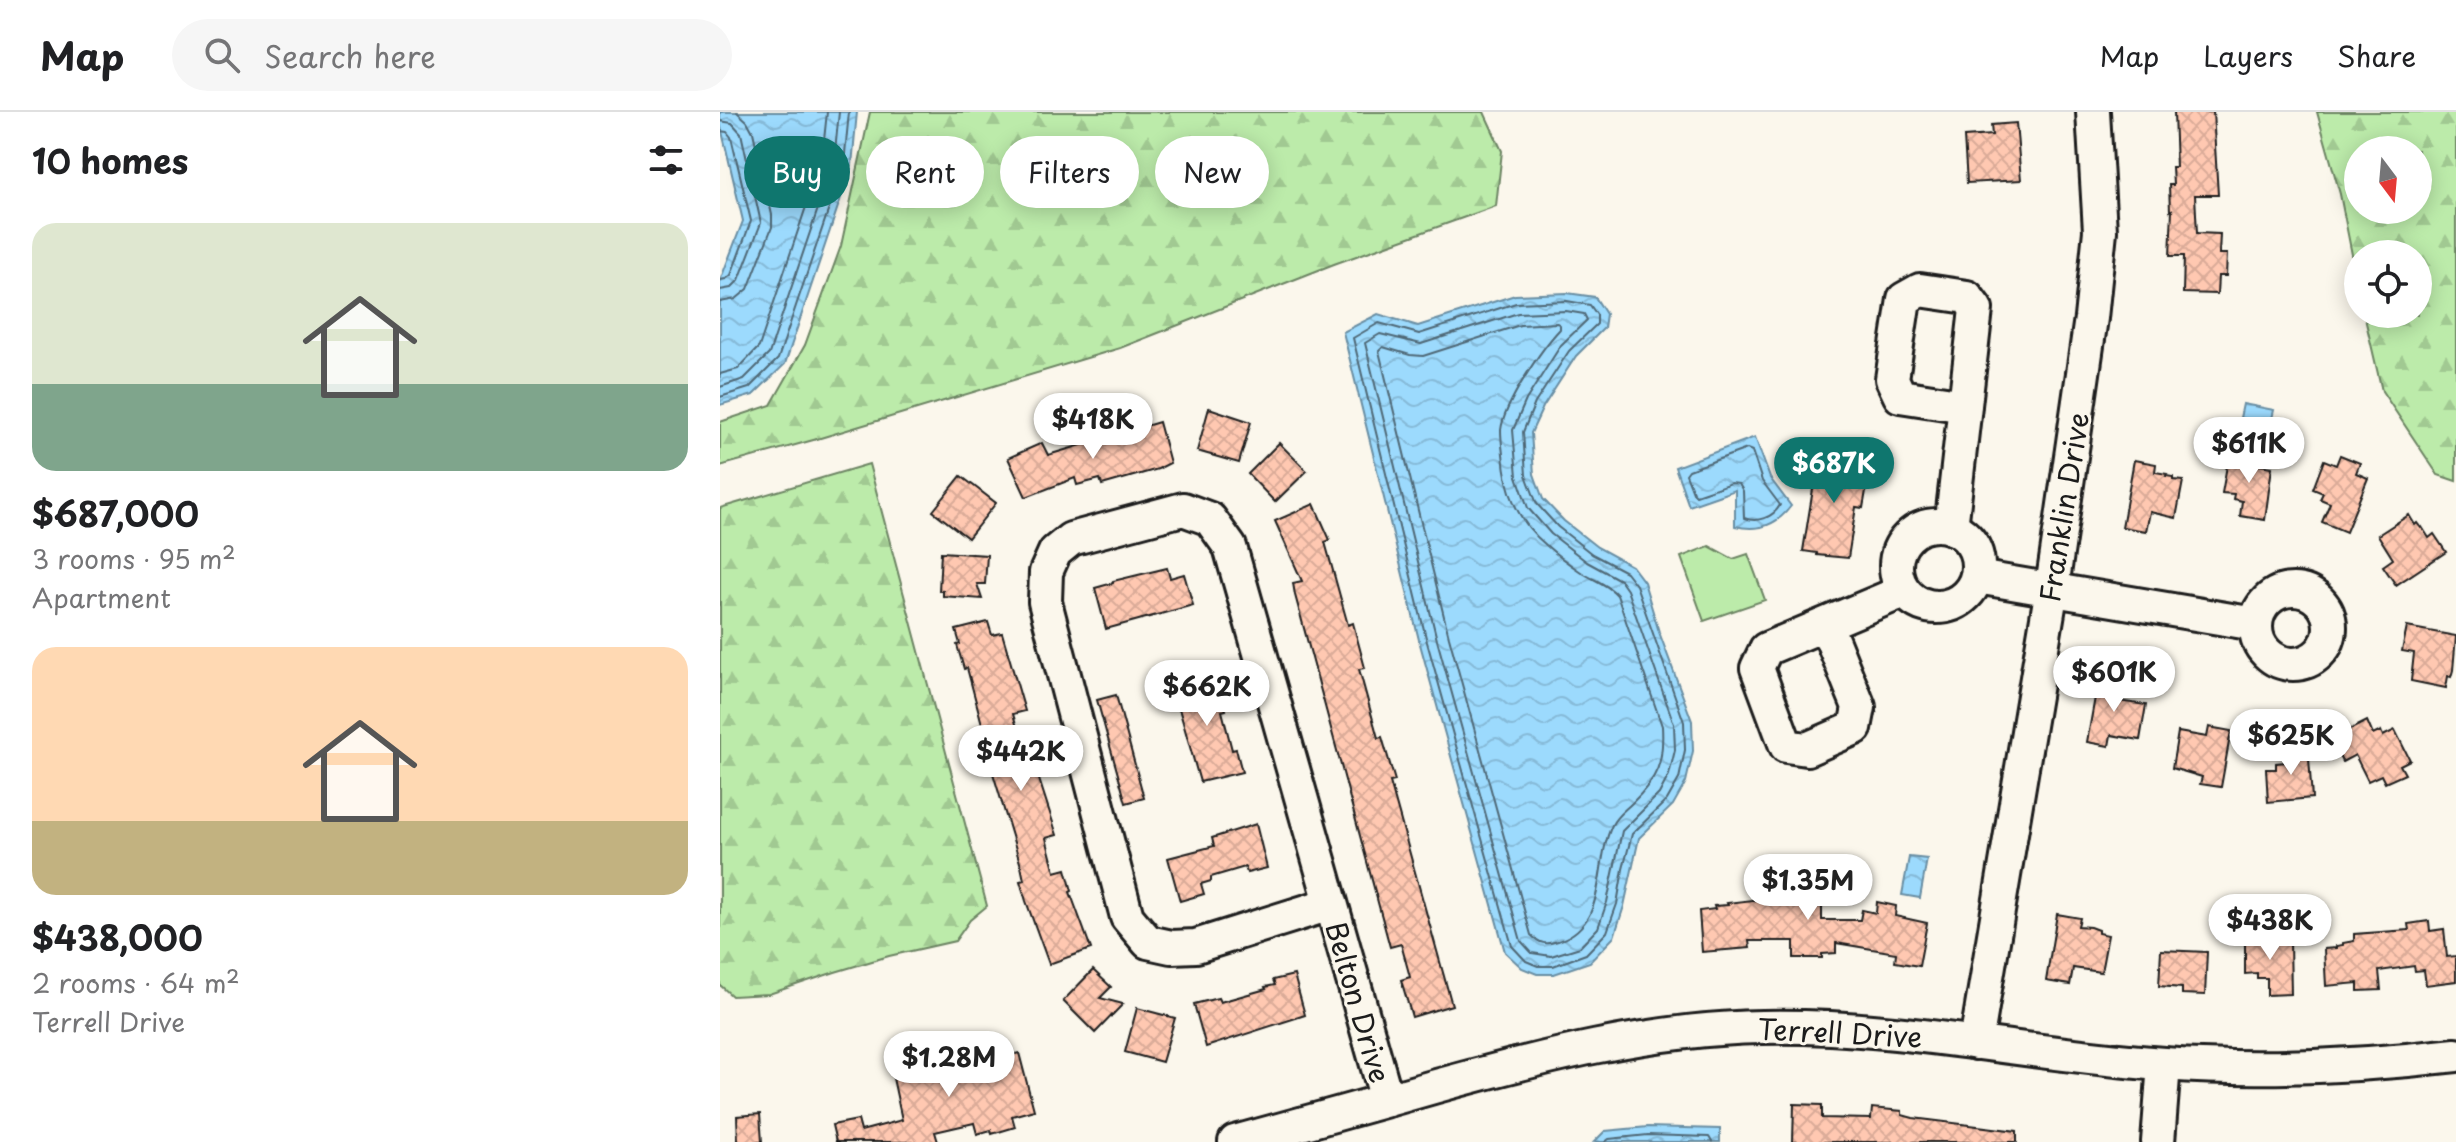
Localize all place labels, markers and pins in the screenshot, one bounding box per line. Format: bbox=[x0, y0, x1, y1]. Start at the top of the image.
pin: $418K bbox=[1037, 393, 1149, 461]
pin: $611K bbox=[2193, 417, 2305, 485]
pin: $687K bbox=[1778, 437, 1890, 505]
pin: $601K bbox=[2058, 646, 2170, 714]
pin: $662K bbox=[1151, 660, 1263, 728]
pin: $625K bbox=[2235, 709, 2347, 777]
pin: $442K bbox=[965, 725, 1077, 793]
pin: $1.35M bbox=[1743, 854, 1873, 922]
pin: $438K bbox=[2214, 894, 2326, 962]
pin: $1.28M bbox=[884, 1031, 1014, 1099]

